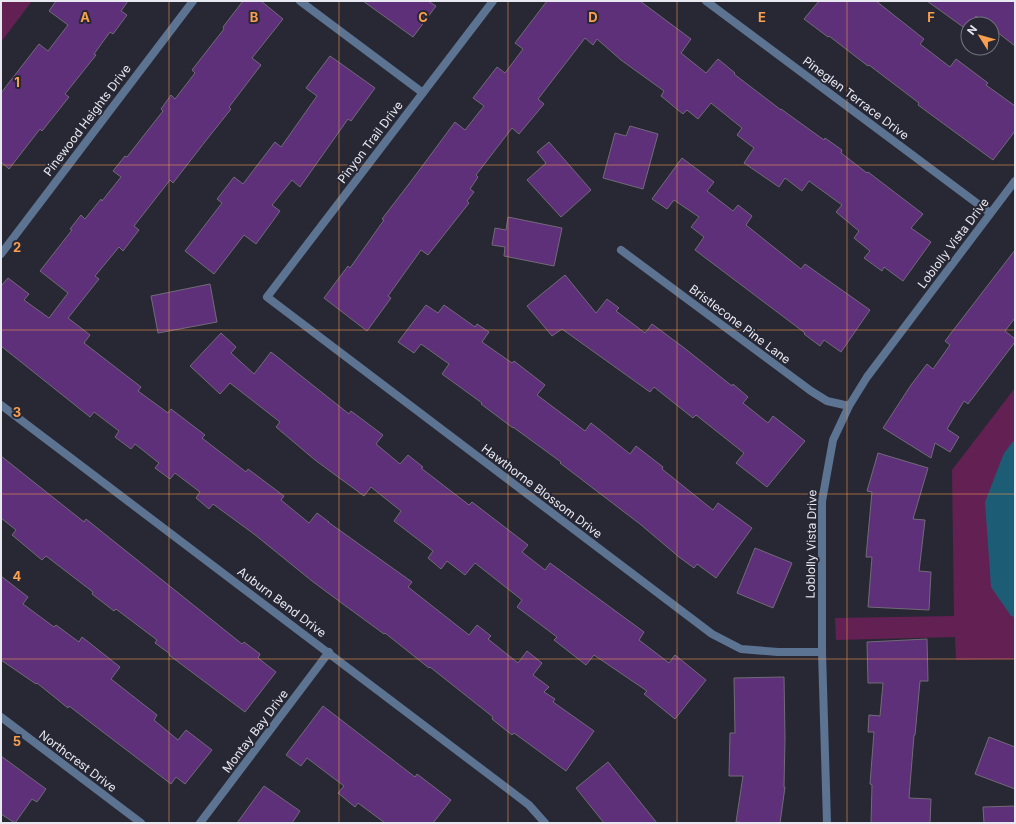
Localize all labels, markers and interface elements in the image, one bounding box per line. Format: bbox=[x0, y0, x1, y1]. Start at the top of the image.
text: A bbox=[80, 9, 90, 25]
text: B bbox=[250, 9, 259, 25]
text: C bbox=[418, 9, 428, 25]
text: D bbox=[588, 9, 598, 25]
text: E bbox=[758, 9, 766, 25]
text: F bbox=[927, 9, 935, 25]
north arrow bbox=[960, 16, 1000, 56]
text: N bbox=[964, 22, 980, 38]
street label: Pineglen Terrace Drive bbox=[800, 53, 912, 143]
street label: Pinewood Heights Drive bbox=[40, 61, 134, 179]
text: 1 bbox=[14, 74, 20, 90]
street label: Pinyon Trail Drive bbox=[334, 98, 406, 186]
street label: Loblolly Vista Drive bbox=[914, 195, 992, 291]
text: 2 bbox=[13, 239, 21, 255]
street label: Bristlecone Pine Lane bbox=[686, 281, 794, 367]
text: 3 bbox=[13, 404, 21, 420]
street label: Hawthorne Blossom Drive bbox=[479, 441, 605, 541]
street label: Loblolly Vista Drive bbox=[803, 489, 819, 599]
street label: Auburn Bend Drive bbox=[235, 564, 329, 640]
text: 4 bbox=[13, 568, 22, 584]
street label: Montay Bay Drive bbox=[219, 687, 291, 775]
street label: Northcrest Drive bbox=[36, 727, 120, 795]
text: 5 bbox=[13, 733, 21, 749]

